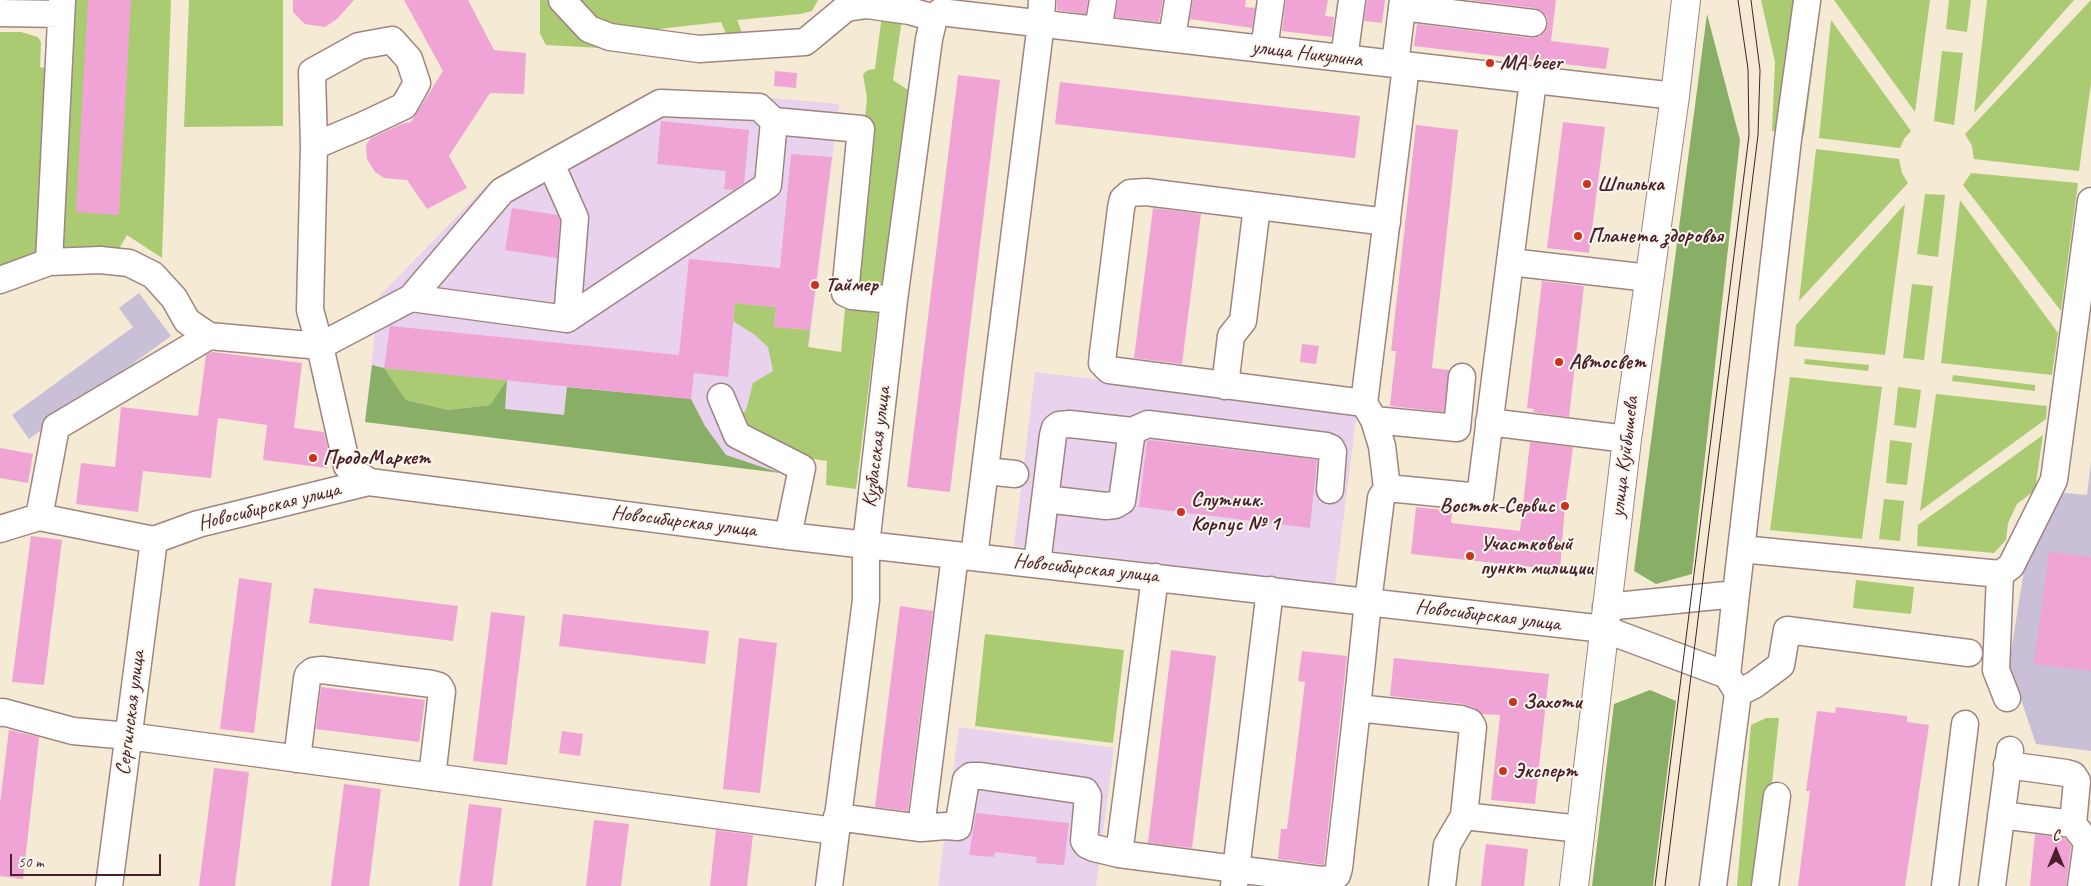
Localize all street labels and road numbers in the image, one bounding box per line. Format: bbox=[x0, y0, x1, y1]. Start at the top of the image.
street label: улица Никулина bbox=[1250, 35, 1364, 73]
street label: Кузбасская улица bbox=[857, 385, 897, 509]
street label: улица Куйбышева bbox=[1605, 395, 1645, 519]
street label: Новосибирская улица bbox=[195, 477, 343, 537]
street label: Новосибирская улица bbox=[610, 501, 758, 543]
street label: Новосибирская улица bbox=[1012, 549, 1160, 589]
street label: Новосибирская улица bbox=[1414, 595, 1562, 637]
street label: Сергинская улица bbox=[111, 649, 151, 777]

